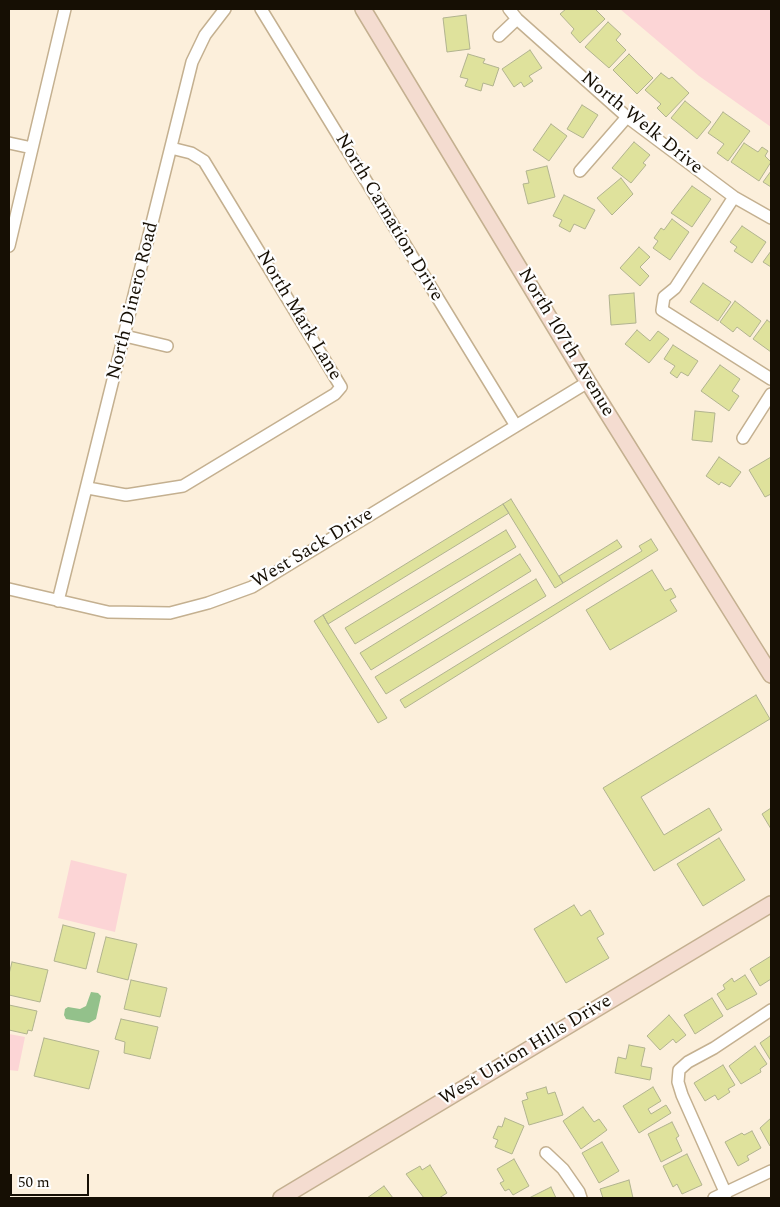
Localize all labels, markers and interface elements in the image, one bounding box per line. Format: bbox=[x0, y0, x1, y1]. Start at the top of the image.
street label: North Welk Drive bbox=[575, 68, 707, 180]
street label: North Carnation Drive bbox=[329, 130, 447, 306]
street label: North Dinero Road bbox=[103, 220, 165, 382]
street label: North Mark Lane bbox=[250, 247, 346, 385]
street label: North 107th Avenue bbox=[512, 265, 618, 421]
street label: West Sack Drive bbox=[248, 504, 378, 594]
street label: West Union Hills Drive bbox=[436, 991, 616, 1111]
scale bar bbox=[12, 1164, 91, 1196]
text: 50 m bbox=[18, 1171, 50, 1194]

